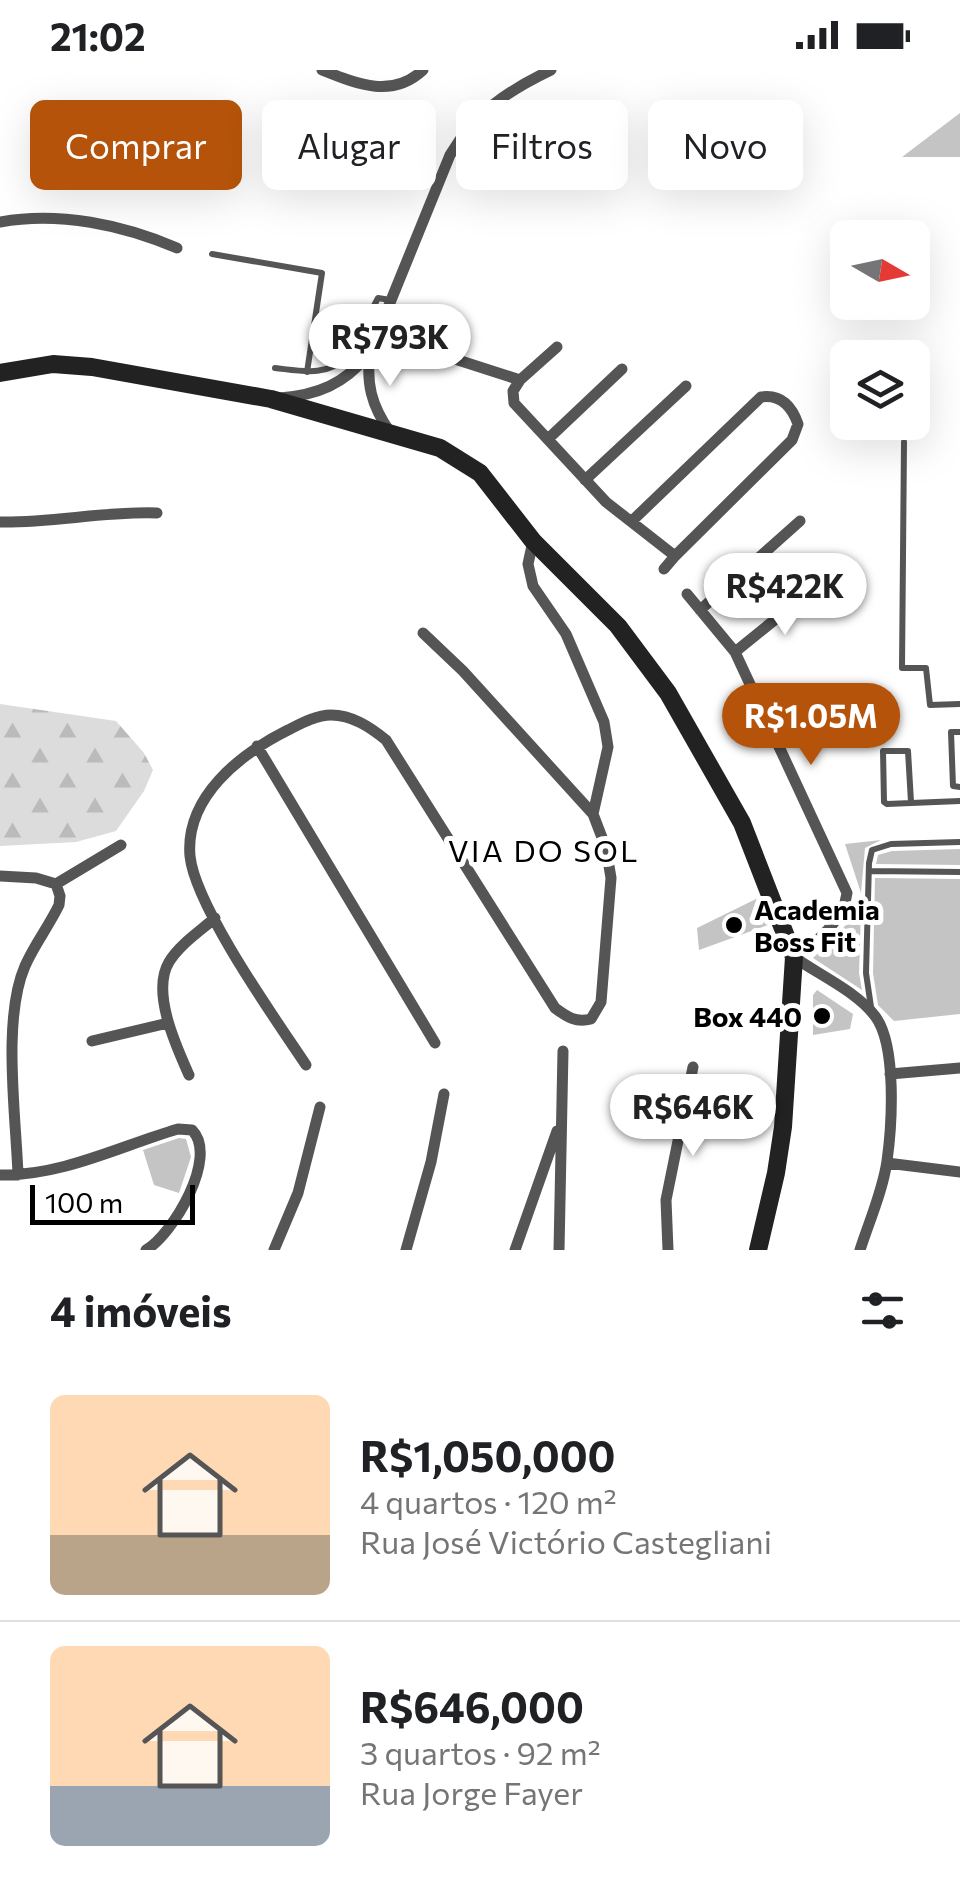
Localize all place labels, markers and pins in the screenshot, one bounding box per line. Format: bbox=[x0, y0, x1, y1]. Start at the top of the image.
pin: R$793K bbox=[309, 304, 471, 389]
pin: R$422K bbox=[704, 553, 866, 638]
pin: R$1.05M bbox=[719, 683, 903, 768]
place label: Academia Boss Fit bbox=[754, 892, 880, 958]
marker: Academia Boss Fit bbox=[723, 914, 745, 936]
place label: Box 440 bbox=[693, 999, 802, 1033]
marker: Box 440 bbox=[811, 1005, 833, 1027]
pin: R$646K bbox=[612, 1074, 774, 1159]

